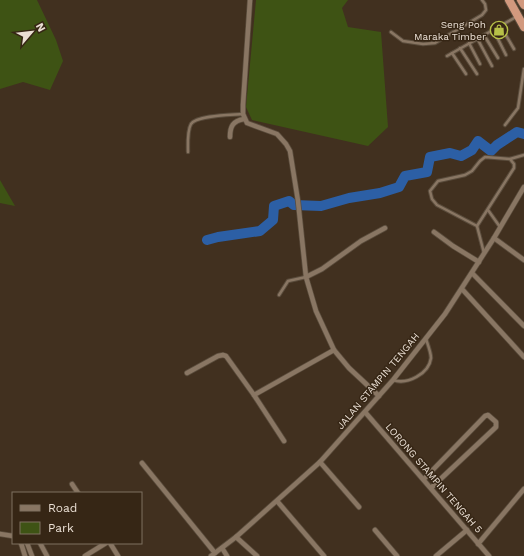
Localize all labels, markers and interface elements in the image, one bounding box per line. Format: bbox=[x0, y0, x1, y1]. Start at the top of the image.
north arrow bbox=[12, 12, 52, 52]
place label: Seng Poh Maraka Timber bbox=[414, 19, 486, 42]
shop icon: Seng Poh Maraka Timber bbox=[489, 20, 509, 40]
text: N bbox=[33, 21, 48, 34]
street label: JALAN STAMPIN TENGAH bbox=[335, 331, 421, 431]
street label: LORONG STAMPIN TENGAH 5 bbox=[383, 421, 485, 535]
legend bbox=[12, 492, 142, 544]
text: Road bbox=[48, 501, 77, 515]
text: Park bbox=[48, 521, 74, 535]

